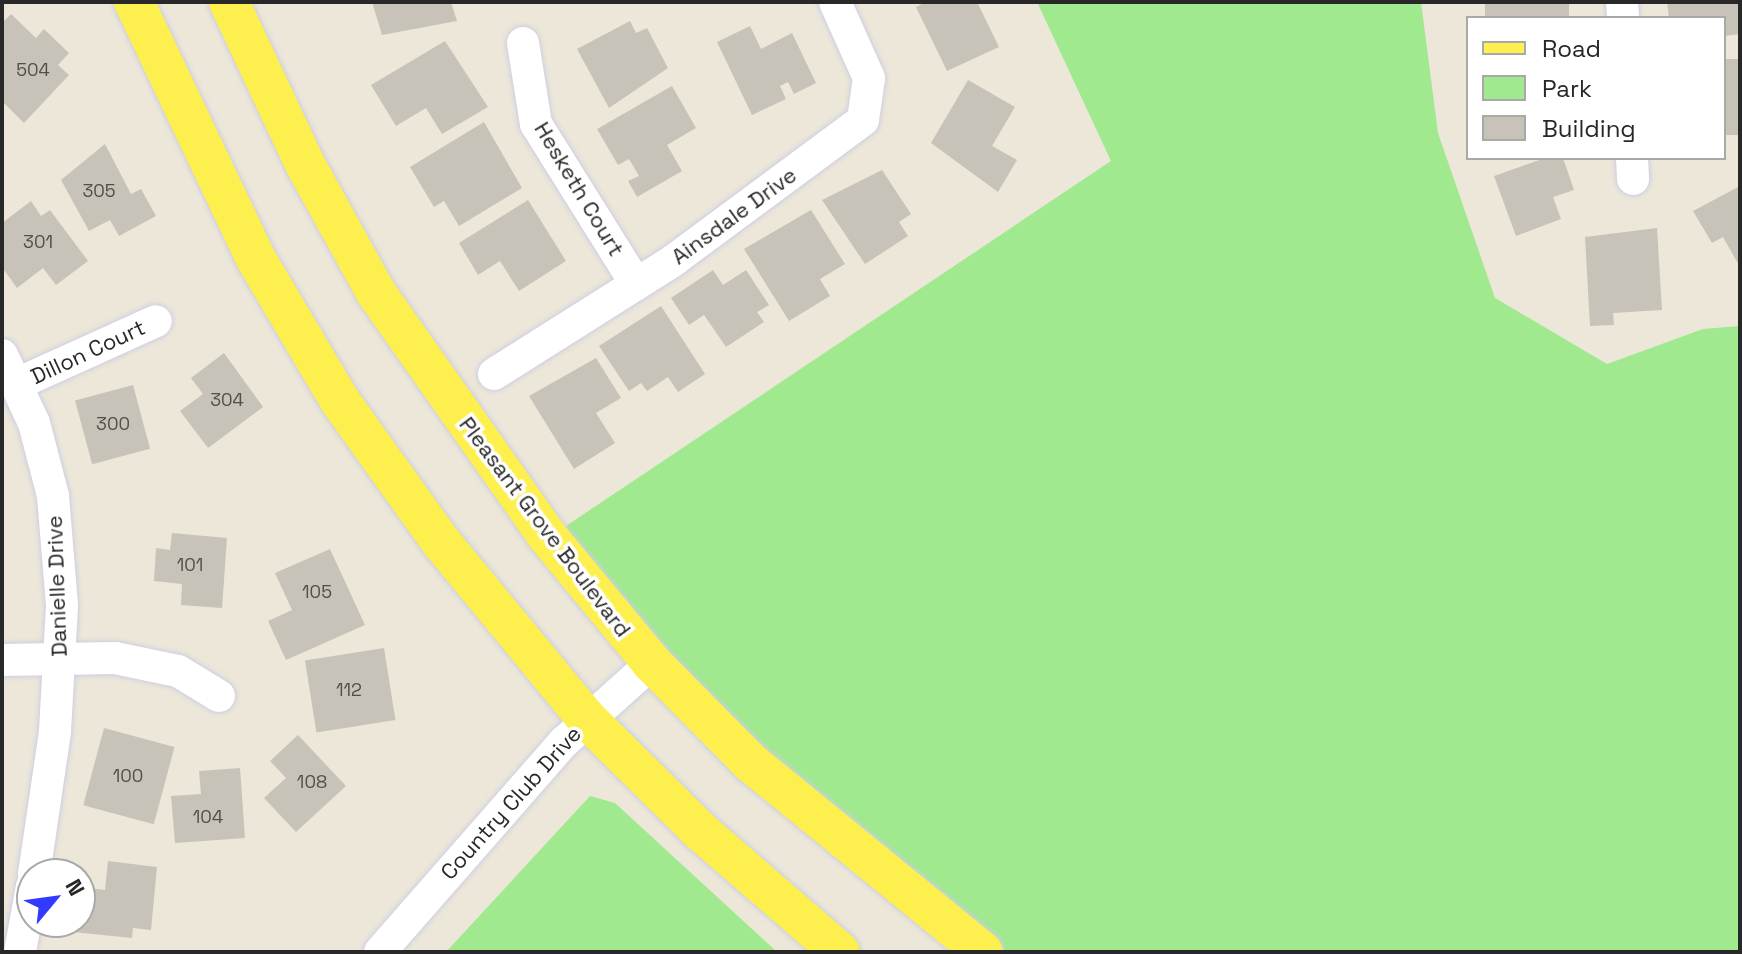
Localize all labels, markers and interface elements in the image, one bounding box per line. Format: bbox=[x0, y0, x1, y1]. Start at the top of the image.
legend bbox=[1466, 16, 1726, 160]
text: Road bbox=[1542, 33, 1601, 64]
house number: 504 bbox=[16, 59, 50, 81]
text: Park bbox=[1542, 73, 1592, 104]
text: Building bbox=[1542, 113, 1636, 144]
street label: Hesketh Court bbox=[529, 117, 629, 261]
street label: Ainsdale Drive bbox=[666, 162, 802, 270]
house number: 305 bbox=[82, 180, 116, 202]
house number: 301 bbox=[23, 231, 53, 253]
street label: Dillon Court bbox=[27, 314, 149, 390]
house number: 304 bbox=[210, 389, 244, 411]
street label: Pleasant Grove Boulevard bbox=[454, 412, 636, 642]
house number: 300 bbox=[96, 413, 130, 435]
street label: Danielle Drive bbox=[41, 515, 73, 657]
house number: 101 bbox=[177, 554, 203, 576]
house number: 105 bbox=[302, 581, 332, 603]
house number: 112 bbox=[336, 679, 362, 701]
street label: Country Club Drive bbox=[435, 721, 587, 885]
house number: 100 bbox=[113, 765, 143, 787]
house number: 108 bbox=[297, 771, 327, 793]
house number: 104 bbox=[193, 806, 223, 828]
north arrow bbox=[16, 858, 96, 938]
text: N bbox=[59, 874, 91, 901]

